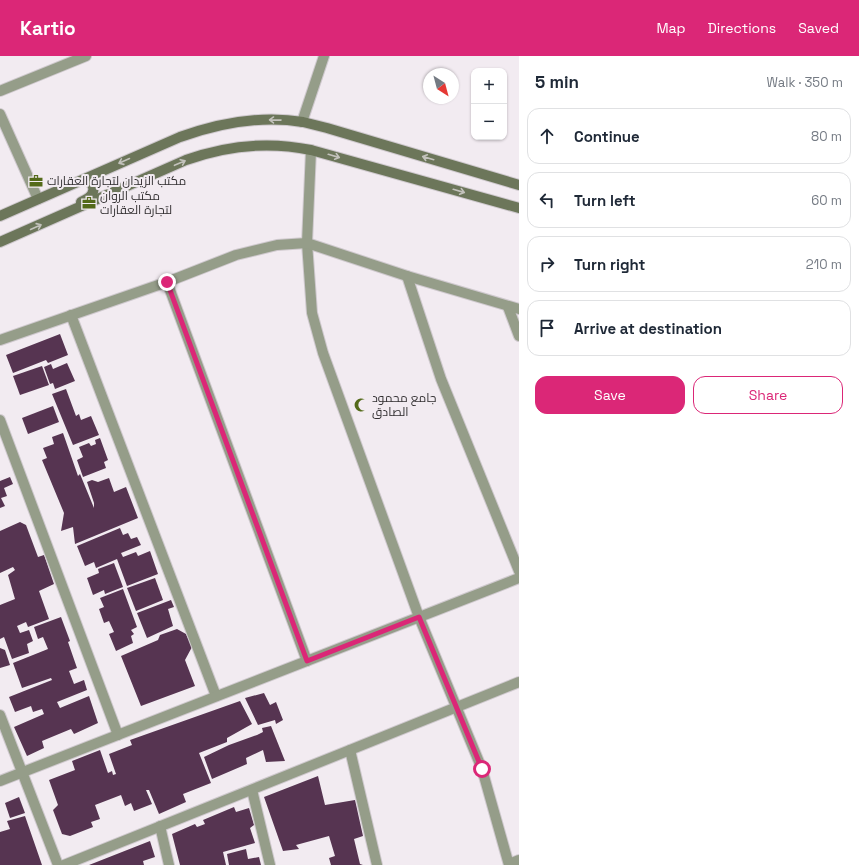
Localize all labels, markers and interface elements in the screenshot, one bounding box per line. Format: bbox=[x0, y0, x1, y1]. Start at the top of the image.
text: Kartio bbox=[20, 16, 76, 41]
text: Map bbox=[656, 19, 686, 37]
text: Directions bbox=[708, 19, 776, 37]
text: Saved bbox=[798, 19, 839, 37]
north arrow bbox=[423, 68, 459, 104]
map controls bbox=[471, 68, 507, 140]
button: + bbox=[471, 68, 507, 104]
text: 5 min bbox=[535, 71, 579, 93]
text: Walk · 350 m bbox=[766, 74, 843, 91]
button: − bbox=[471, 104, 507, 140]
one-way arrow bbox=[269, 116, 282, 124]
icon: ahead bbox=[536, 125, 558, 147]
text: Continue bbox=[574, 127, 640, 146]
text: 80 m bbox=[811, 128, 842, 145]
one-way arrow bbox=[328, 153, 341, 160]
one-way arrow bbox=[422, 154, 435, 161]
one-way arrow bbox=[119, 158, 131, 166]
one-way arrow bbox=[174, 159, 186, 166]
office icon: مكتب الزيدان لتجارة العقارات bbox=[28, 173, 44, 189]
place label: مكتب الزيدان لتجارة العقارات bbox=[47, 173, 186, 189]
place label: مكتب الروان لتجارة العقارات bbox=[100, 188, 172, 218]
one-way arrow bbox=[453, 188, 466, 196]
icon: left bbox=[536, 189, 558, 211]
text: Turn left bbox=[574, 191, 636, 210]
text: 60 m bbox=[811, 192, 842, 209]
office icon: مكتب الروان لتجارة العقارات bbox=[81, 195, 97, 211]
one-way arrow bbox=[29, 222, 41, 230]
icon: right bbox=[536, 253, 558, 275]
text: Turn right bbox=[574, 255, 645, 274]
text: 210 m bbox=[806, 256, 842, 273]
route end bbox=[158, 273, 176, 291]
icon: arrive bbox=[536, 317, 558, 339]
text: Arrive at destination bbox=[574, 319, 722, 338]
button: Save bbox=[535, 376, 685, 414]
button: Share bbox=[693, 376, 843, 414]
place label: جامع محمود الصادق bbox=[372, 390, 436, 420]
mosque icon: جامع محمود الصادق bbox=[353, 397, 369, 413]
route start bbox=[473, 760, 491, 778]

